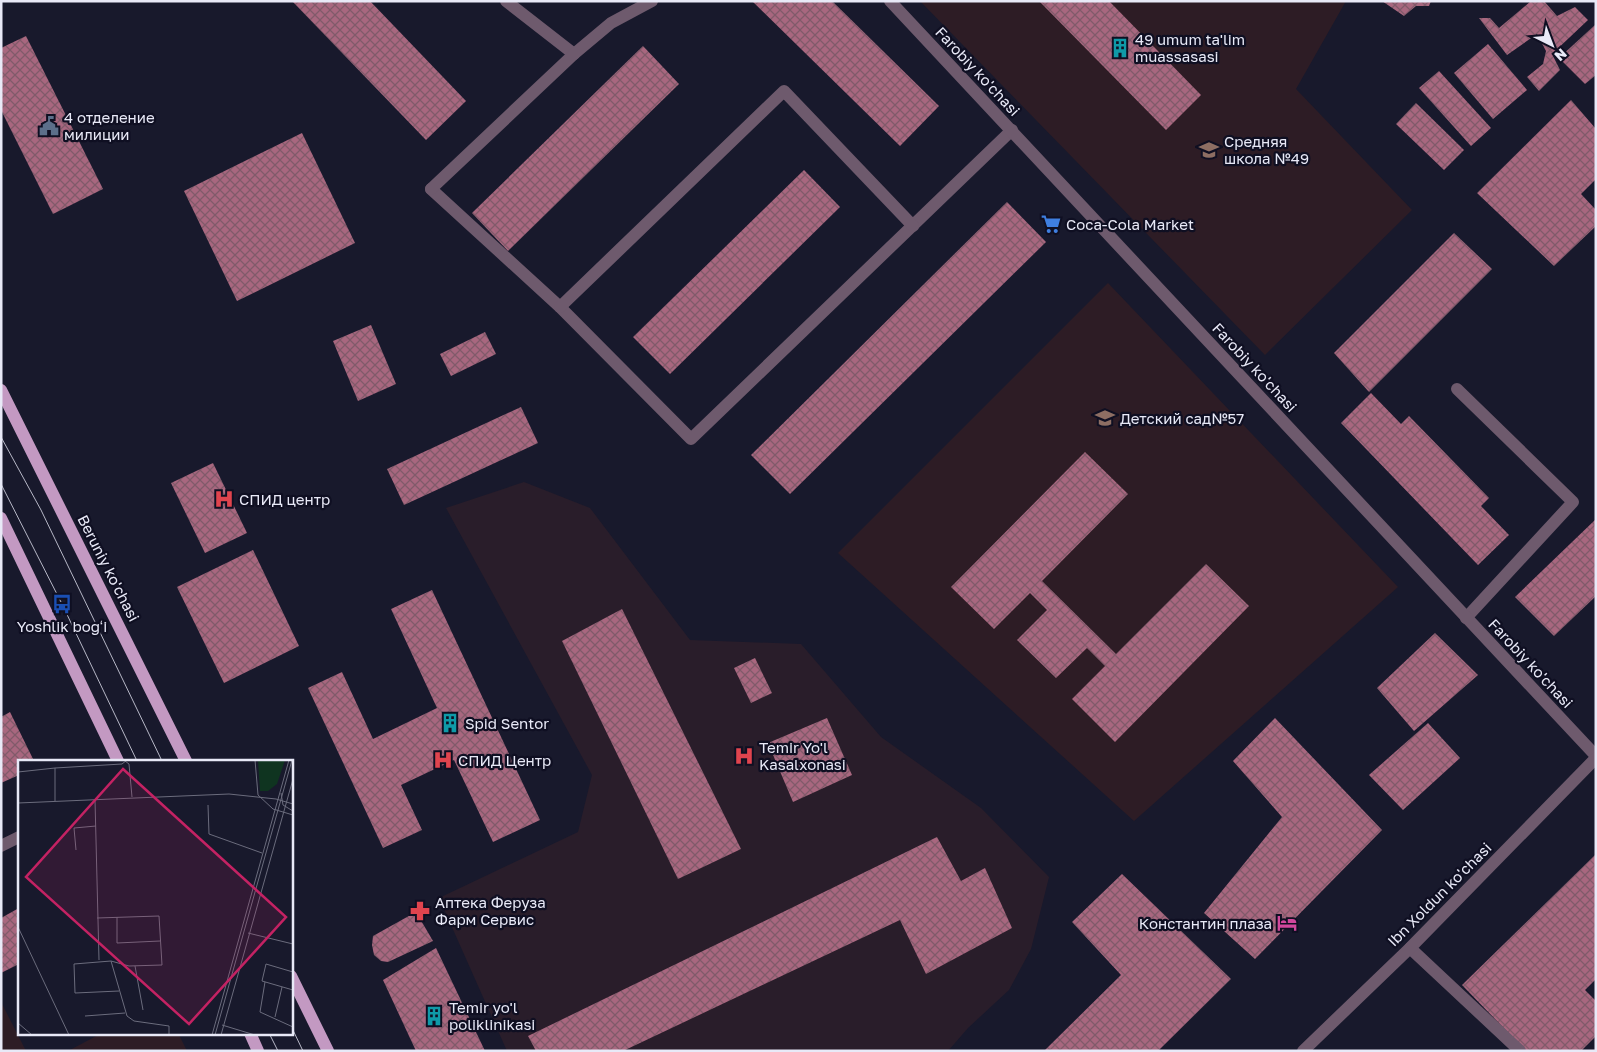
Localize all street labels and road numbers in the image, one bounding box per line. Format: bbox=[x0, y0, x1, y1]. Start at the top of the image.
street label: Farobiy ko'chasi bbox=[932, 23, 1024, 119]
street label: Farobiy ko'chasi bbox=[1209, 319, 1301, 415]
street label: Beruniy ko'chasi bbox=[74, 512, 144, 624]
street label: Farobiy ko'chasi bbox=[1485, 615, 1577, 711]
street label: Ibn Xoldun ko'chasi bbox=[1383, 838, 1495, 950]

